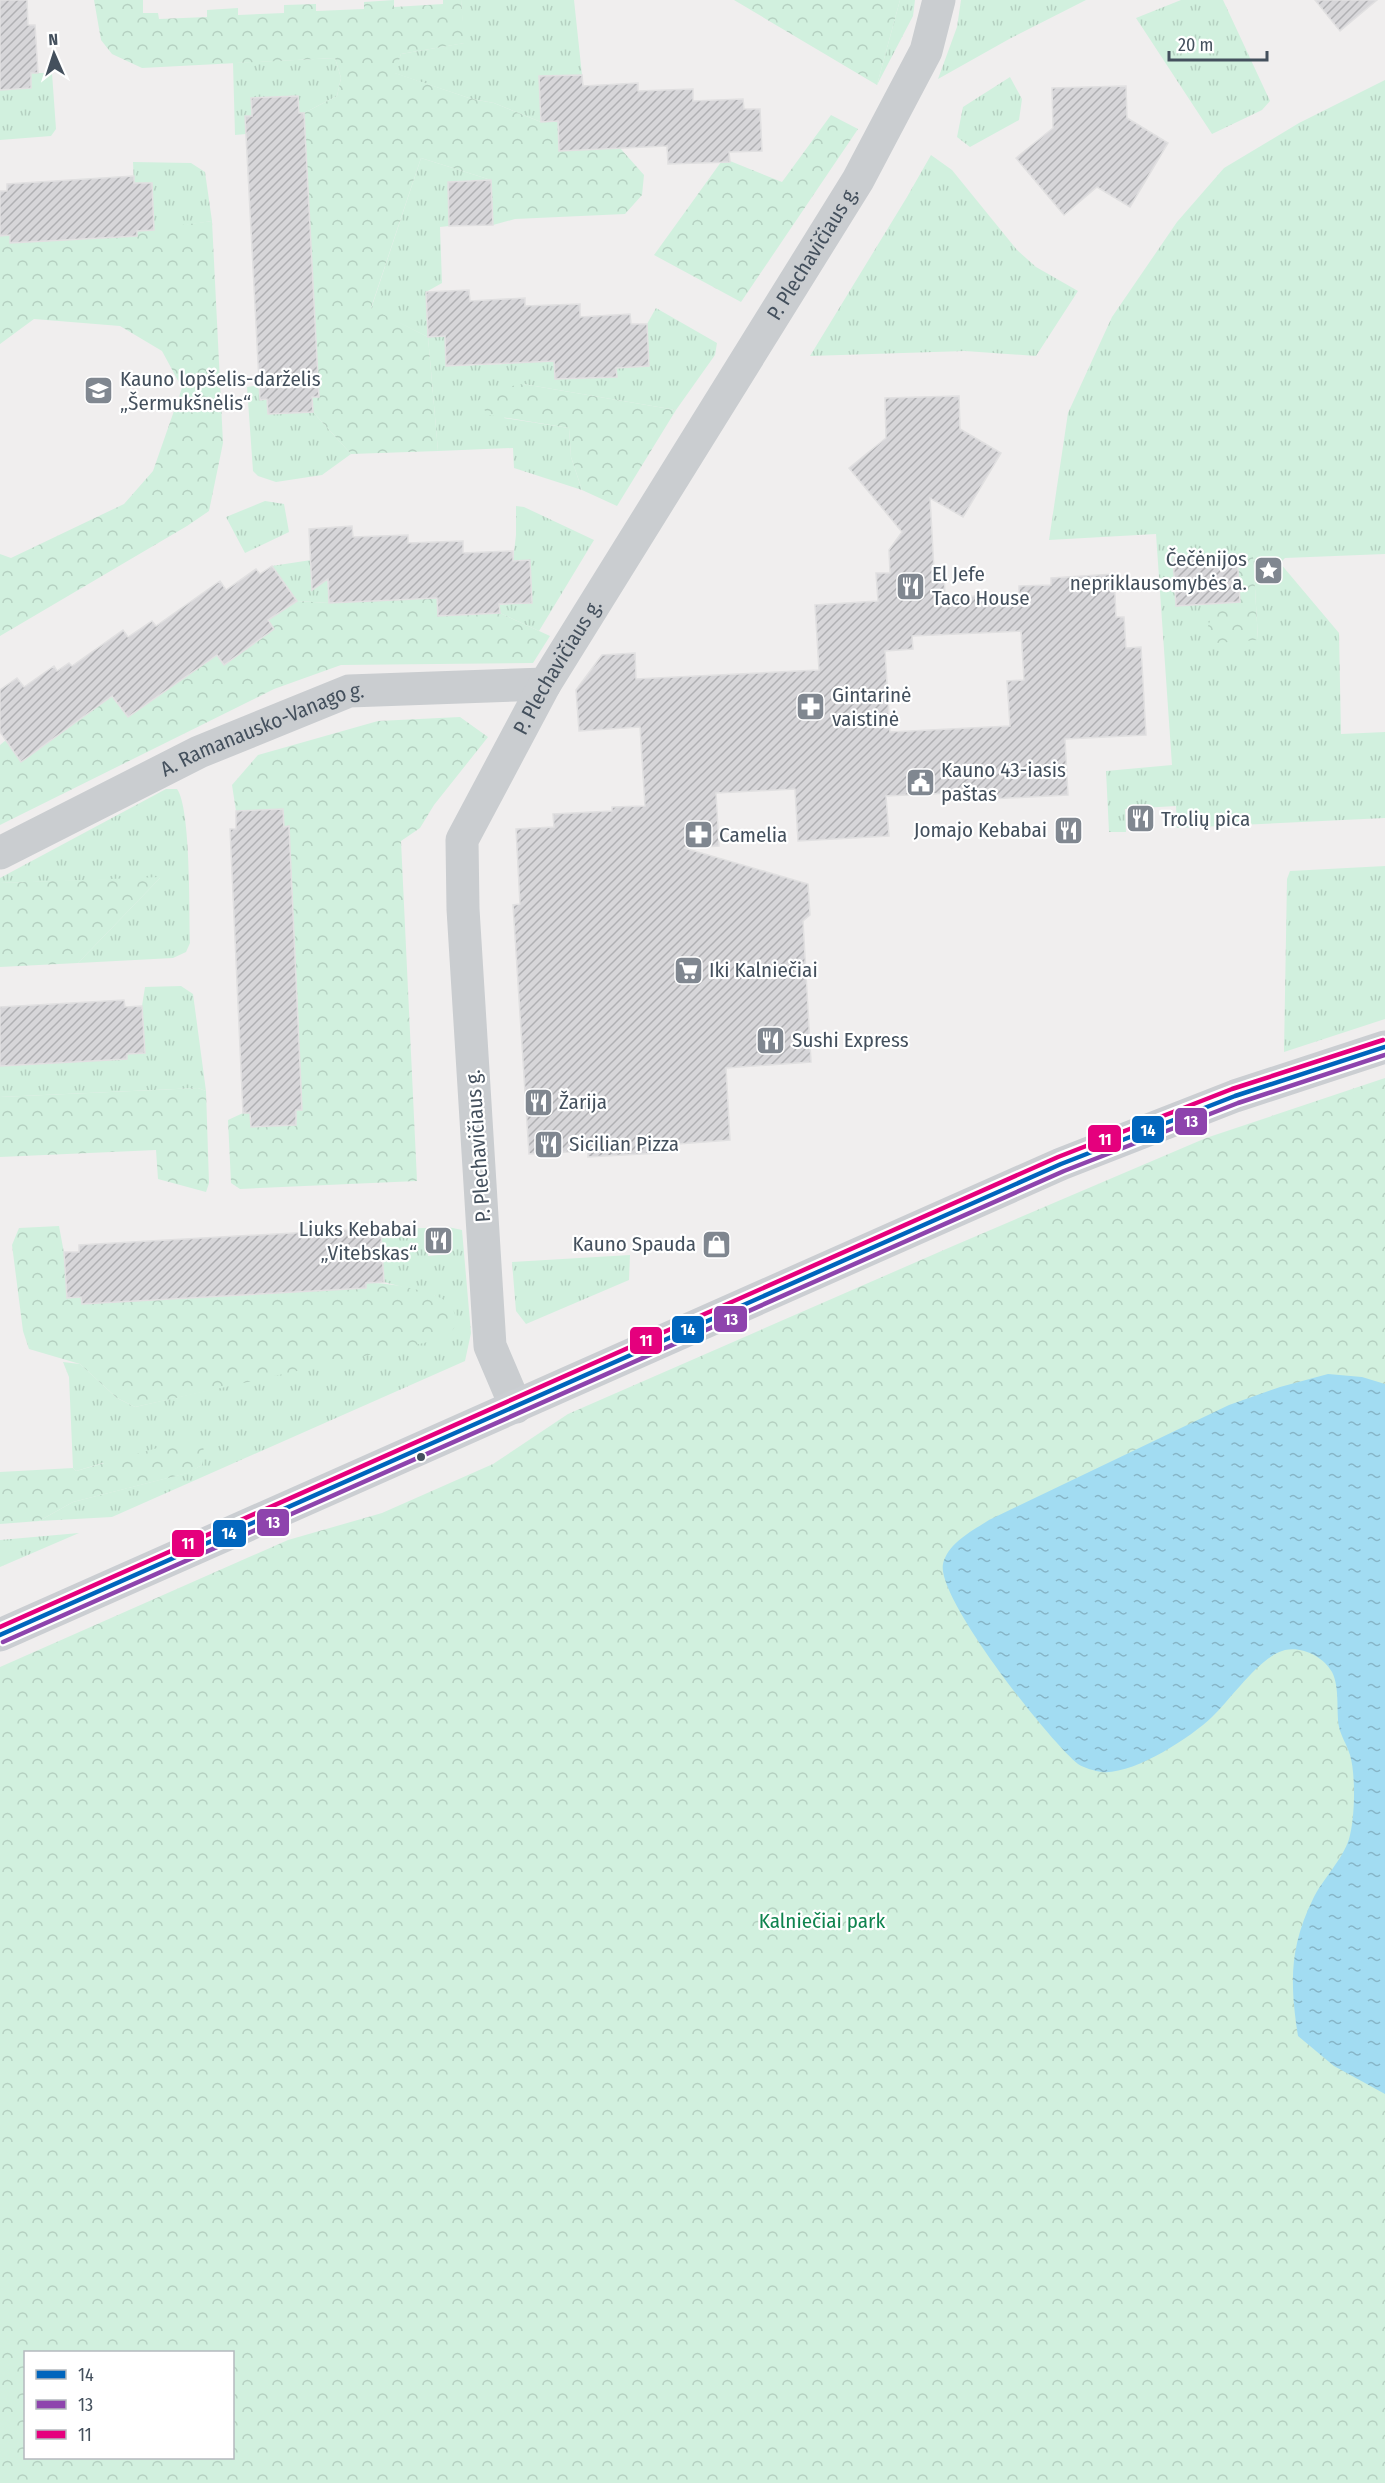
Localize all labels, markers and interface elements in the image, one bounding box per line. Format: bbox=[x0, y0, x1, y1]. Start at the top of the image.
north arrow bbox=[24, 24, 84, 84]
scale bar bbox=[1169, 24, 1266, 62]
text: N bbox=[48, 30, 59, 49]
text: 20 m bbox=[1178, 34, 1213, 56]
street label: P. Plechavičiaus g. bbox=[761, 181, 864, 325]
place label: Kauno lopšelis-darželis „Šermukšnėlis“ bbox=[120, 366, 321, 416]
school or university icon: Kauno lopšelis-darželis „Šermukšnėlis“ bbox=[83, 375, 115, 407]
place label: Čečėnijos nepriklausomybės a. bbox=[1070, 546, 1247, 596]
place icon: Čečėnijos nepriklausomybės a. bbox=[1252, 555, 1284, 587]
place label: El Jefe Taco House bbox=[932, 561, 1030, 611]
restaurant icon: El Jefe Taco House bbox=[895, 570, 927, 602]
street label: P. Plechavičiaus g. bbox=[508, 594, 608, 739]
street label: A. Ramanausko-Vanago g. bbox=[156, 677, 365, 782]
place label: Gintarinė vaistinė bbox=[832, 682, 911, 732]
pharmacy icon: Gintarinė vaistinė bbox=[795, 691, 827, 723]
place label: Kauno 43-iasis paštas bbox=[941, 757, 1066, 807]
public building icon: Kauno 43-iasis paštas bbox=[904, 766, 936, 798]
restaurant icon: Trolių pica bbox=[1124, 803, 1156, 835]
place label: Trolių pica bbox=[1161, 806, 1250, 832]
restaurant icon: Jomajo Kebabai bbox=[1052, 814, 1084, 846]
place label: Jomajo Kebabai bbox=[914, 817, 1047, 843]
pharmacy icon: Camelia bbox=[682, 819, 714, 851]
place label: Camelia bbox=[719, 822, 787, 848]
supermarket icon: Iki Kalniečiai bbox=[672, 954, 704, 986]
place label: Iki Kalniečiai bbox=[709, 957, 818, 983]
restaurant icon: Sushi Express bbox=[755, 1024, 787, 1056]
place label: Sushi Express bbox=[792, 1027, 909, 1053]
street label: P. Plechavičiaus g. bbox=[460, 1069, 496, 1223]
restaurant icon: Žarija bbox=[522, 1086, 554, 1118]
place label: Žarija bbox=[559, 1089, 607, 1115]
line badge: 13 bbox=[1174, 1107, 1208, 1136]
text: 13 bbox=[1184, 1112, 1199, 1131]
line badge: 14 bbox=[1131, 1115, 1165, 1144]
text: 14 bbox=[1141, 1121, 1156, 1140]
line badge: 11 bbox=[1087, 1124, 1122, 1153]
restaurant icon: Sicilian Pizza bbox=[532, 1128, 564, 1160]
text: 11 bbox=[1098, 1130, 1112, 1149]
place label: Sicilian Pizza bbox=[569, 1131, 679, 1157]
place label: Liuks Kebabai „Vitebskas“ bbox=[299, 1216, 417, 1266]
restaurant icon: Liuks Kebabai „Vitebskas“ bbox=[422, 1225, 454, 1257]
shop icon: Kauno Spauda bbox=[701, 1228, 733, 1260]
place label: Kauno Spauda bbox=[572, 1231, 696, 1257]
line badge: 13 bbox=[713, 1305, 748, 1333]
text: 13 bbox=[724, 1310, 739, 1329]
line badge: 14 bbox=[671, 1315, 705, 1344]
text: 14 bbox=[681, 1320, 696, 1339]
line badge: 11 bbox=[629, 1326, 663, 1355]
text: 11 bbox=[639, 1331, 653, 1350]
unlabelled marker bbox=[415, 1451, 427, 1463]
line badge: 13 bbox=[256, 1508, 290, 1537]
text: 13 bbox=[266, 1513, 281, 1532]
line badge: 14 bbox=[212, 1519, 247, 1548]
text: 14 bbox=[222, 1524, 237, 1543]
line badge: 11 bbox=[171, 1529, 205, 1558]
text: 11 bbox=[181, 1534, 195, 1553]
park label: Kalniečiai park bbox=[759, 1908, 885, 1934]
legend bbox=[24, 2351, 234, 2459]
text: 14 bbox=[78, 2364, 94, 2386]
text: 13 bbox=[78, 2394, 93, 2416]
text: 11 bbox=[78, 2424, 92, 2446]

